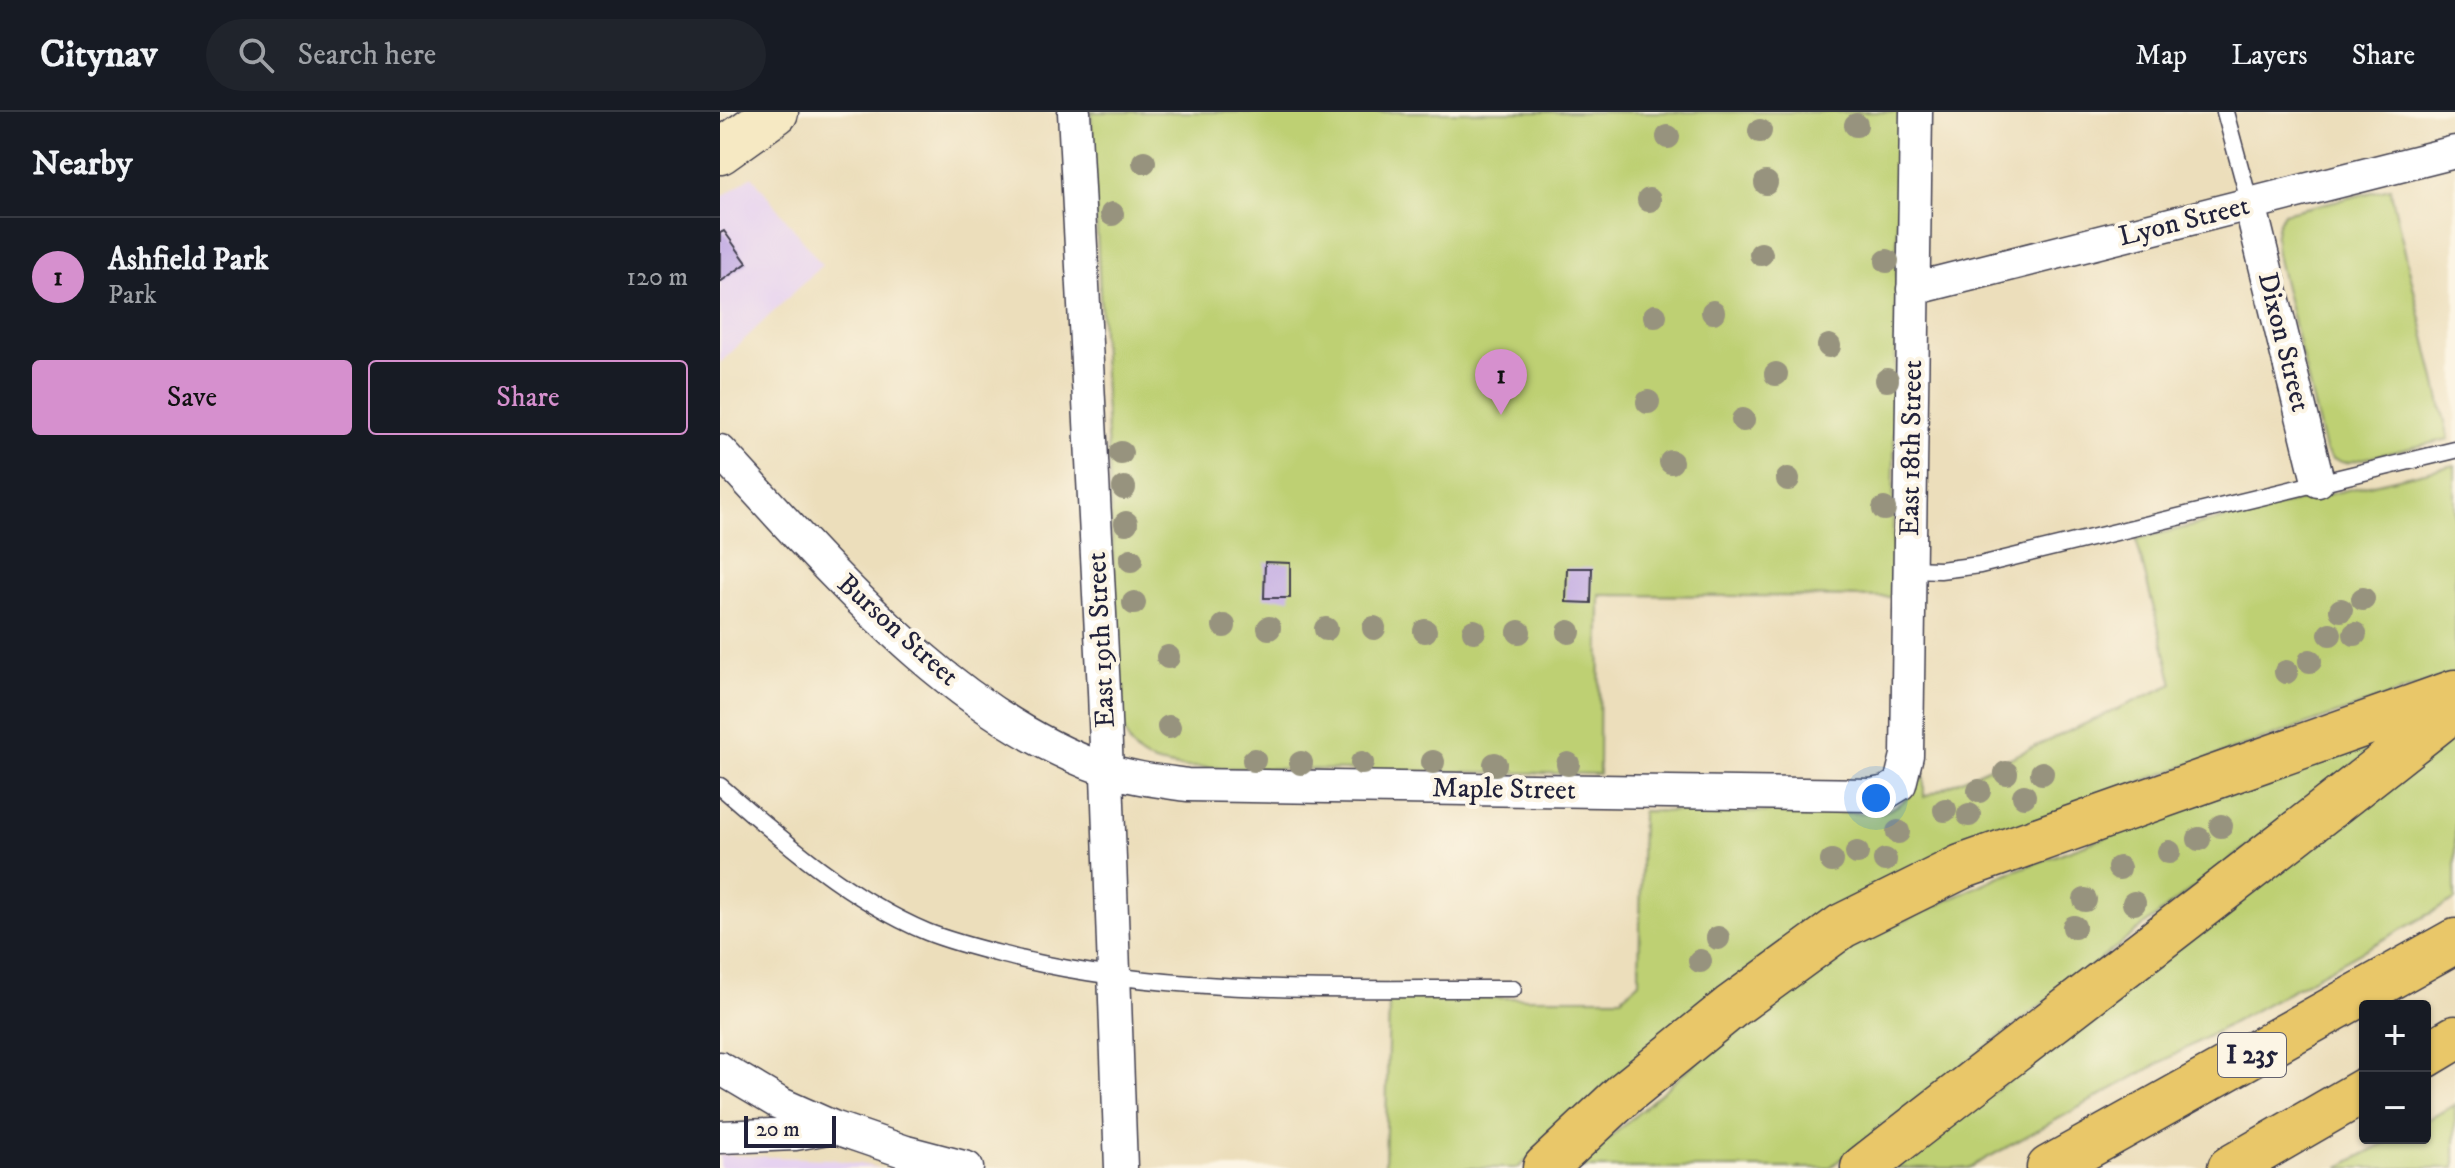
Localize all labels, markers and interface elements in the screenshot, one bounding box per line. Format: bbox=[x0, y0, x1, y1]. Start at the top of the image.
search box bbox=[206, 19, 766, 91]
text: Citynav bbox=[40, 31, 158, 79]
icon: search bbox=[234, 33, 278, 77]
text: Search here bbox=[298, 37, 436, 74]
text: Map bbox=[2136, 38, 2187, 73]
text: Layers bbox=[2231, 38, 2308, 73]
text: Share bbox=[2352, 38, 2415, 73]
text: Nearby bbox=[32, 143, 133, 185]
street label: Lyon Street bbox=[2115, 188, 2253, 254]
text: Ashfield Park bbox=[108, 242, 269, 279]
text: 1 bbox=[53, 261, 63, 294]
text: 120 m bbox=[627, 261, 688, 294]
street label: Dixon Street bbox=[2250, 269, 2318, 415]
text: Park bbox=[108, 279, 157, 312]
pin: 1 bbox=[1475, 349, 1527, 415]
button: Save bbox=[32, 360, 352, 435]
button: Share bbox=[368, 360, 688, 435]
street label: East 18th Street bbox=[1892, 360, 1930, 536]
street label: East 19th Street bbox=[1079, 551, 1123, 729]
street label: Burson Street bbox=[830, 566, 966, 694]
street label: Maple Street bbox=[1432, 770, 1576, 808]
your location bbox=[1856, 778, 1896, 818]
map controls bbox=[2359, 1000, 2431, 1144]
button: + bbox=[2359, 1000, 2431, 1072]
road number: I 235 bbox=[2218, 1033, 2286, 1077]
button: − bbox=[2359, 1072, 2431, 1144]
scale bar bbox=[744, 1112, 836, 1148]
text: 20 m bbox=[756, 1116, 800, 1143]

